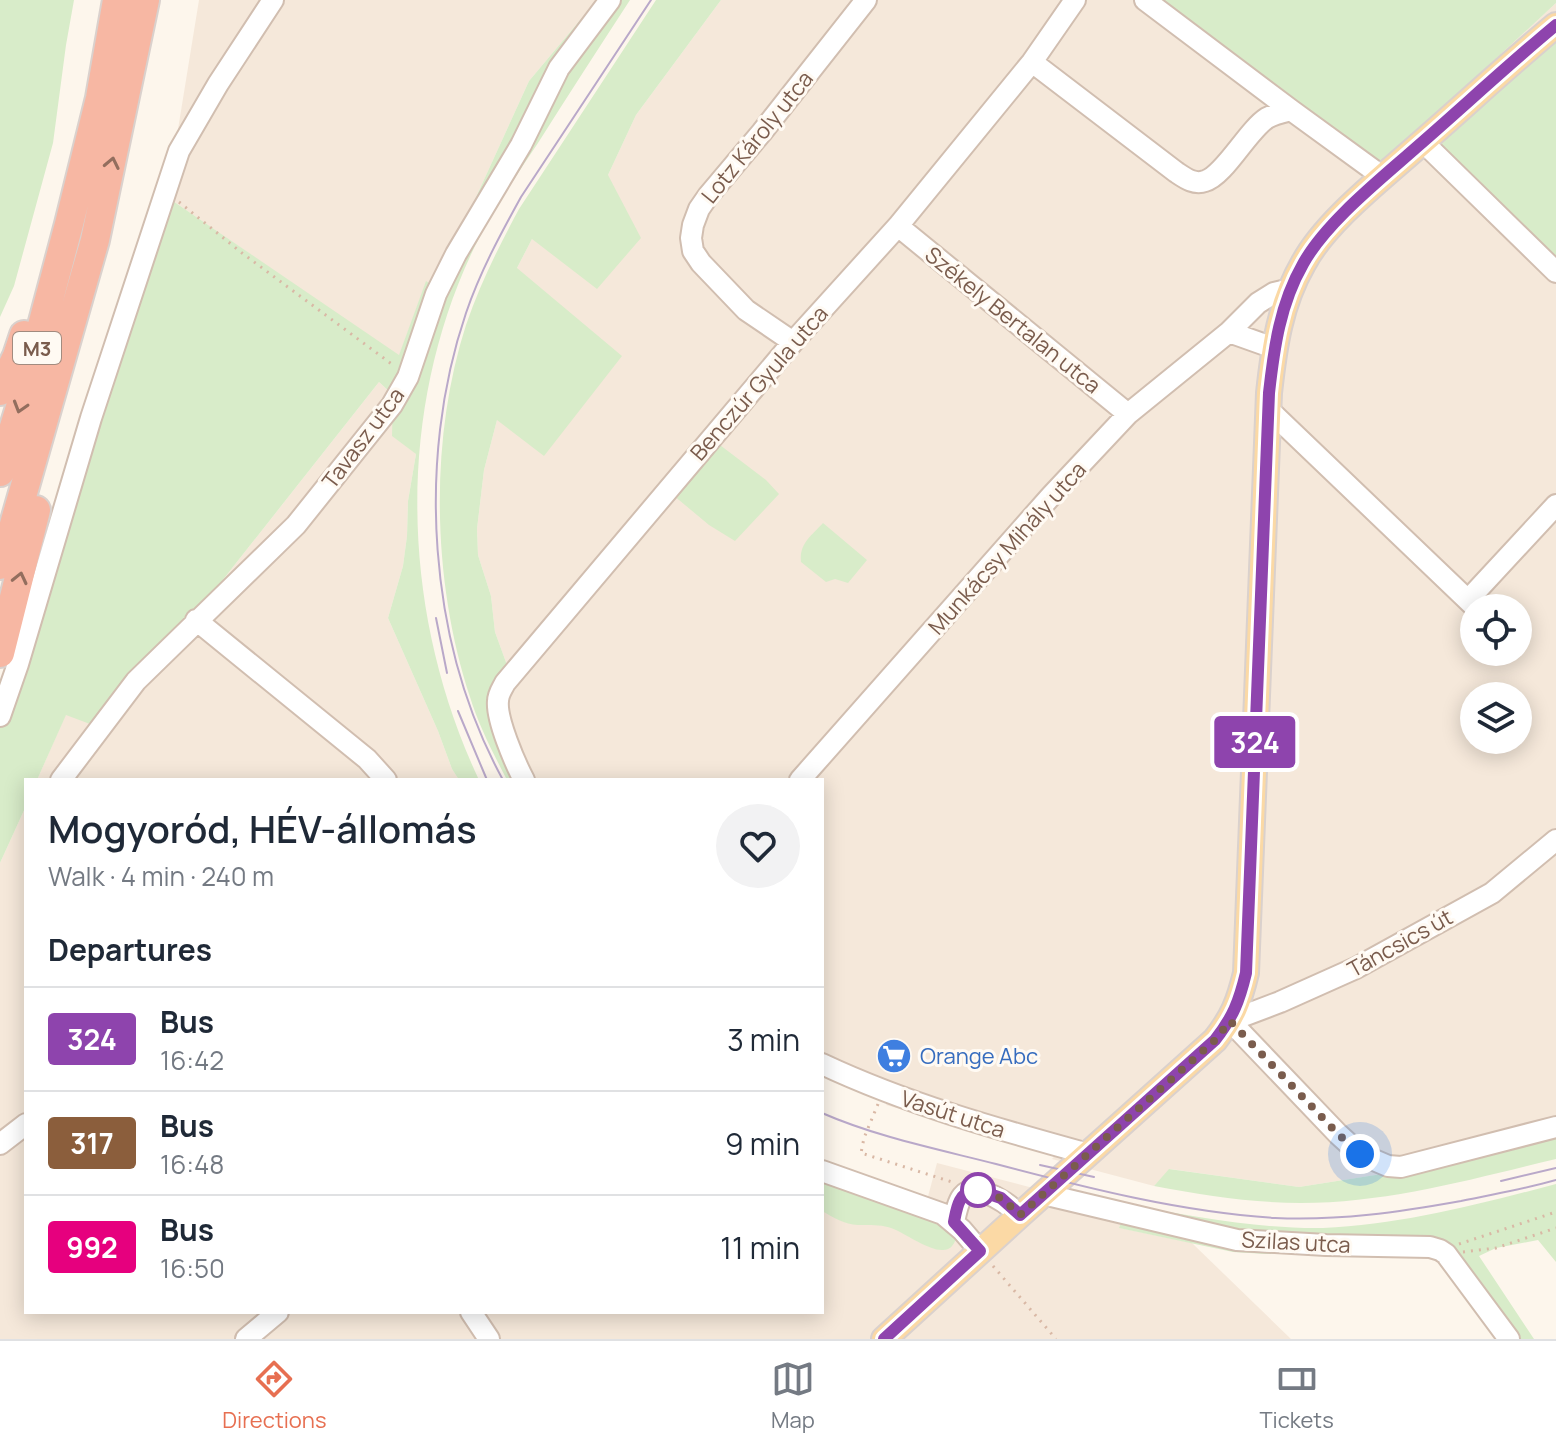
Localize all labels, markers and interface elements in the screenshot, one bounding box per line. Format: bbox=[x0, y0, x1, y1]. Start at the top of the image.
street label: Lotz Károly utca bbox=[694, 65, 820, 209]
one-way arrow bbox=[103, 157, 120, 171]
street label: Székely Bertalan utca bbox=[919, 240, 1107, 400]
street label: Benczúr Gyula utca bbox=[683, 299, 835, 467]
road number: M3 bbox=[13, 332, 61, 364]
street label: Tavasz utca bbox=[315, 381, 411, 495]
one-way arrow bbox=[13, 400, 29, 414]
street label: Munkácsy Mihály utca bbox=[921, 455, 1093, 641]
one-way arrow bbox=[11, 572, 28, 585]
map controls bbox=[1460, 594, 1532, 754]
button: locate bbox=[1460, 594, 1532, 666]
button: layers bbox=[1460, 682, 1532, 754]
line badge: 324 bbox=[1209, 716, 1301, 768]
text: 324 bbox=[1230, 723, 1280, 761]
text: Mogyoród, HÉV-állomás bbox=[48, 802, 477, 854]
button: heart bbox=[716, 804, 800, 888]
text: Walk · 4 min · 240 m bbox=[48, 858, 274, 894]
street label: Táncsics út bbox=[1342, 902, 1458, 984]
text: Departures bbox=[48, 929, 212, 970]
text: Bus bbox=[160, 1001, 214, 1042]
text: 3 min bbox=[727, 1019, 800, 1060]
text: 324 bbox=[67, 1020, 117, 1058]
supermarket icon: Orange Abc bbox=[875, 1037, 913, 1075]
place label: Orange Abc bbox=[920, 1041, 1038, 1071]
text: 16:42 bbox=[160, 1042, 224, 1078]
street label: Vasút utca bbox=[897, 1083, 1009, 1145]
text: Bus bbox=[160, 1105, 214, 1146]
text: 9 min bbox=[725, 1123, 800, 1164]
text: 317 bbox=[70, 1124, 114, 1162]
your location bbox=[1340, 1134, 1380, 1174]
text: 16:48 bbox=[160, 1146, 224, 1182]
unlabelled marker bbox=[961, 1173, 995, 1207]
text: Bus bbox=[160, 1209, 214, 1250]
street label: Szilas utca bbox=[1241, 1224, 1351, 1260]
text: 11 min bbox=[720, 1227, 800, 1268]
text: 992 bbox=[66, 1228, 118, 1266]
text: 16:50 bbox=[160, 1250, 225, 1286]
tab: Directions bbox=[222, 1357, 326, 1435]
tab: Map bbox=[771, 1357, 815, 1435]
tab: Tickets bbox=[1259, 1357, 1334, 1435]

